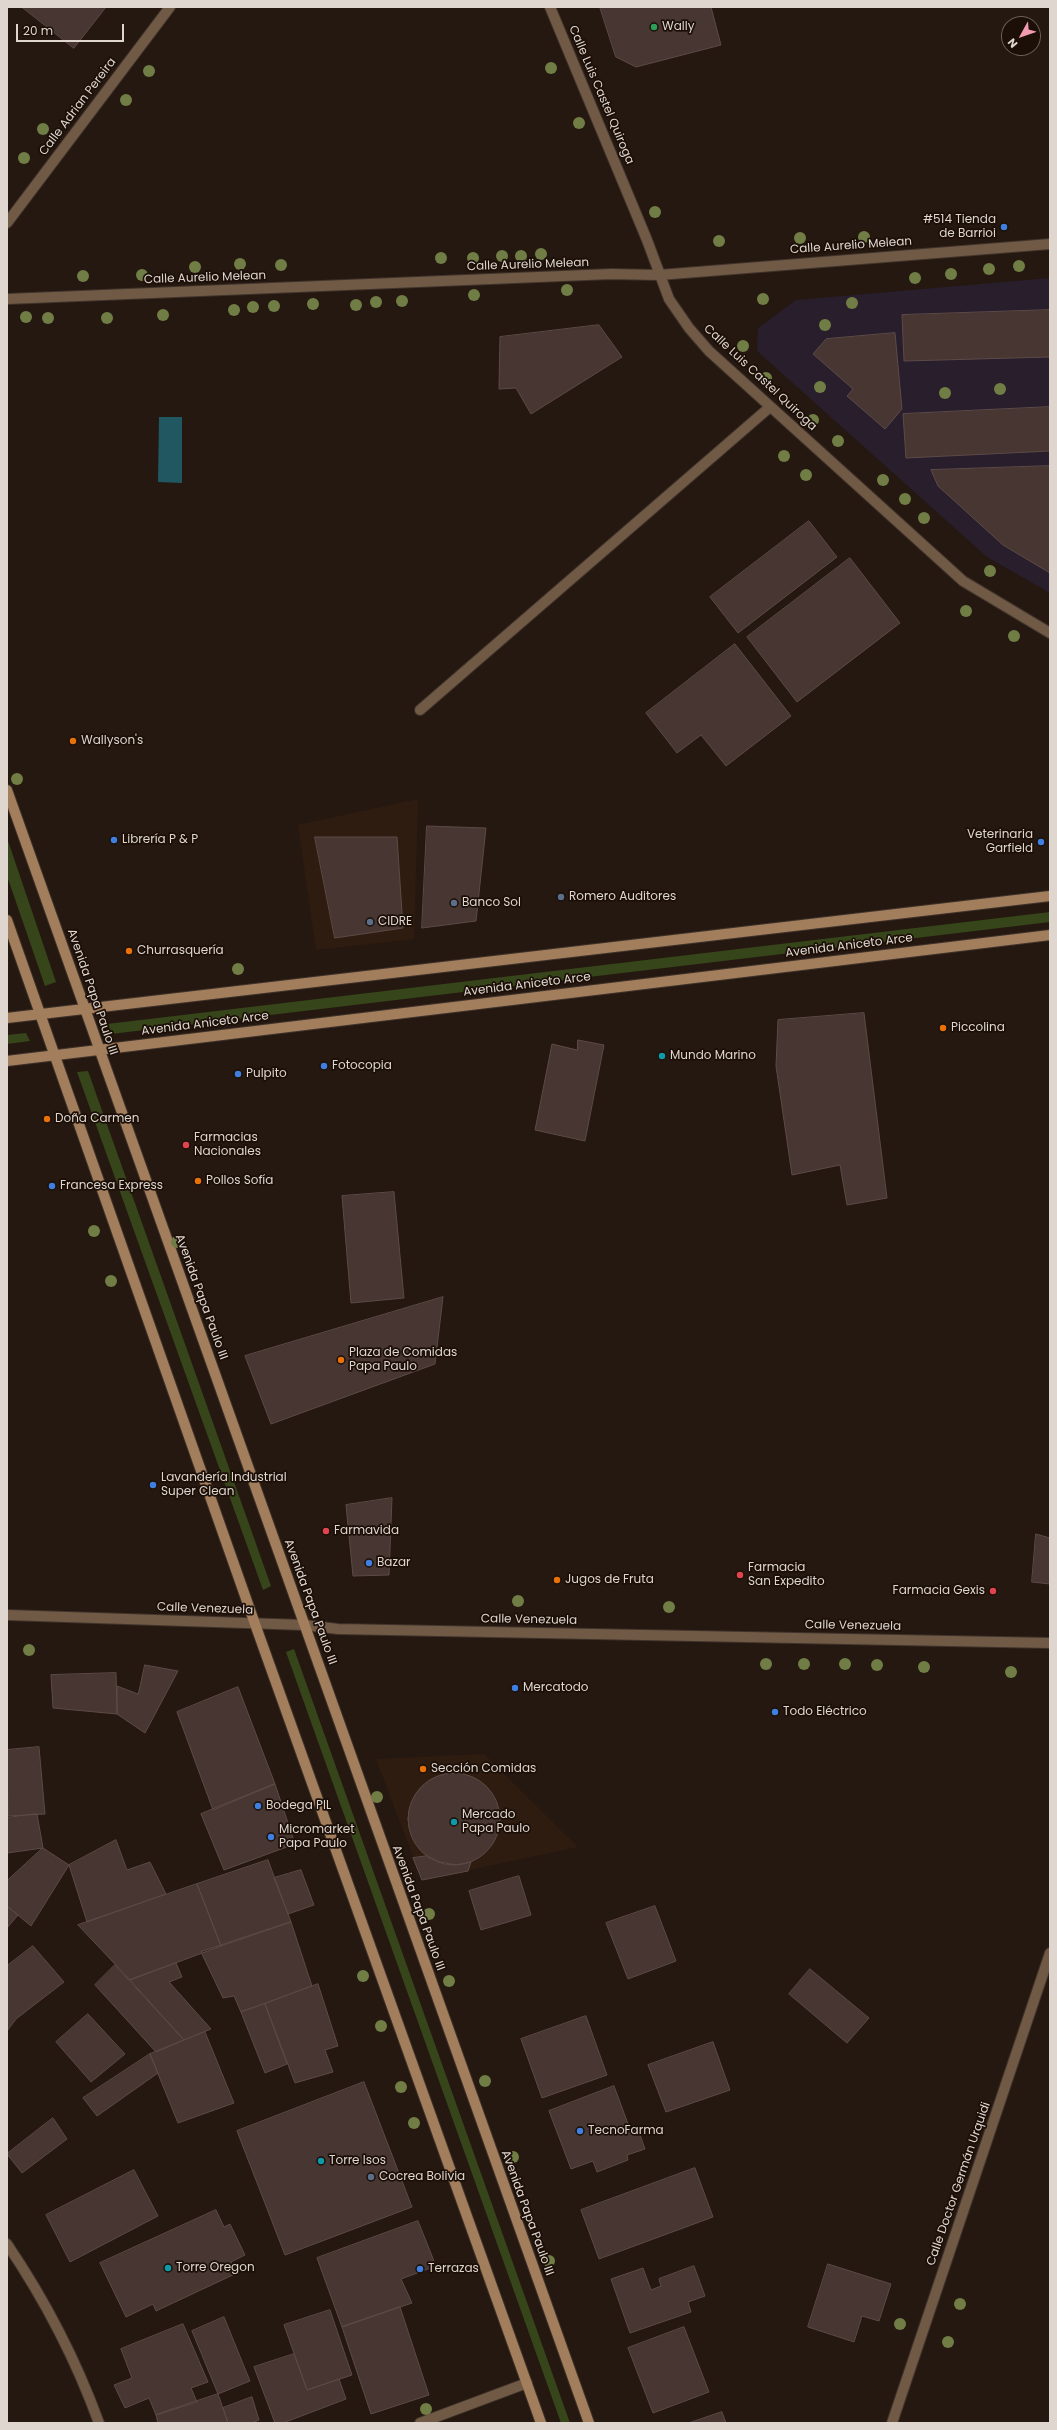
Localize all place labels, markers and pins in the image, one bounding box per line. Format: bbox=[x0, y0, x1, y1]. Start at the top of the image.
place label: Wally bbox=[662, 20, 694, 34]
marker: Wally bbox=[649, 22, 659, 32]
place label: #514 Tienda de Barrioi bbox=[923, 213, 996, 241]
marker: #514 Tienda de Barrioi bbox=[999, 222, 1009, 232]
place label: Wallyson's bbox=[81, 734, 143, 748]
marker: Wallyson's bbox=[68, 736, 78, 746]
place label: Veterinaria Garfield bbox=[967, 828, 1033, 856]
place label: Librería P & P bbox=[122, 833, 198, 847]
marker: Librería P & P bbox=[109, 835, 119, 845]
marker: Veterinaria Garfield bbox=[1036, 837, 1046, 847]
place label: Romero Auditores bbox=[569, 890, 676, 904]
marker: Romero Auditores bbox=[556, 892, 566, 902]
place label: Banco Sol bbox=[462, 896, 521, 910]
marker: Banco Sol bbox=[449, 898, 459, 908]
place label: CIDRE bbox=[378, 915, 412, 929]
marker: CIDRE bbox=[365, 917, 375, 927]
place label: Churrasquería bbox=[137, 944, 224, 958]
marker: Churrasquería bbox=[124, 946, 134, 956]
place label: Piccolina bbox=[951, 1021, 1005, 1035]
marker: Piccolina bbox=[938, 1023, 948, 1033]
place label: Mundo Marino bbox=[670, 1049, 756, 1063]
marker: Mundo Marino bbox=[657, 1051, 667, 1061]
place label: Fotocopia bbox=[332, 1059, 392, 1073]
marker: Fotocopia bbox=[319, 1061, 329, 1071]
place label: Pulpito bbox=[246, 1067, 287, 1081]
marker: Pulpito bbox=[233, 1069, 243, 1079]
place label: Doña Carmen bbox=[55, 1112, 139, 1126]
marker: Doña Carmen bbox=[42, 1114, 52, 1124]
place label: Farmacias Nacionales bbox=[194, 1131, 261, 1159]
marker: Farmacias Nacionales bbox=[181, 1140, 191, 1150]
place label: Pollos Sofía bbox=[206, 1174, 273, 1188]
marker: Pollos Sofía bbox=[193, 1176, 203, 1186]
place label: Francesa Express bbox=[60, 1179, 163, 1193]
marker: Francesa Express bbox=[47, 1181, 57, 1191]
place label: Plaza de Comidas Papa Paulo bbox=[349, 1346, 457, 1374]
marker: Plaza de Comidas Papa Paulo bbox=[336, 1355, 346, 1365]
place label: Lavandería Industrial Super Clean bbox=[161, 1471, 287, 1499]
marker: Lavandería Industrial Super Clean bbox=[148, 1480, 158, 1490]
place label: Farmavida bbox=[334, 1524, 399, 1538]
marker: Farmavida bbox=[321, 1526, 331, 1536]
place label: Bazar bbox=[377, 1556, 411, 1570]
marker: Bazar bbox=[364, 1558, 374, 1568]
place label: Farmacia San Expedito bbox=[748, 1561, 825, 1589]
marker: Farmacia San Expedito bbox=[735, 1570, 745, 1580]
place label: Jugos de Fruta bbox=[565, 1573, 654, 1587]
marker: Jugos de Fruta bbox=[552, 1575, 562, 1585]
place label: Farmacia Gexis bbox=[893, 1584, 985, 1598]
marker: Farmacia Gexis bbox=[988, 1586, 998, 1596]
place label: Mercatodo bbox=[523, 1681, 588, 1695]
marker: Mercatodo bbox=[510, 1683, 520, 1693]
place label: Todo Eléctrico bbox=[783, 1705, 867, 1719]
marker: Todo Eléctrico bbox=[770, 1707, 780, 1717]
place label: Sección Comidas bbox=[431, 1762, 536, 1776]
marker: Sección Comidas bbox=[418, 1764, 428, 1774]
place label: Bodega PIL bbox=[266, 1799, 331, 1813]
marker: Bodega PIL bbox=[253, 1801, 263, 1811]
place label: Mercado Papa Paulo bbox=[462, 1808, 530, 1836]
marker: Mercado Papa Paulo bbox=[449, 1817, 459, 1827]
place label: Micromarket Papa Paulo bbox=[279, 1823, 355, 1851]
marker: Micromarket Papa Paulo bbox=[266, 1832, 276, 1842]
place label: TecnoFarma bbox=[588, 2124, 664, 2138]
marker: TecnoFarma bbox=[575, 2126, 585, 2136]
place label: Torre Isos bbox=[329, 2154, 386, 2168]
marker: Torre Isos bbox=[316, 2156, 326, 2166]
place label: Cocrea Bolivia bbox=[379, 2170, 465, 2184]
marker: Cocrea Bolivia bbox=[366, 2172, 376, 2182]
place label: Torre Oregon bbox=[176, 2261, 255, 2275]
place label: Terrazas bbox=[428, 2262, 479, 2276]
marker: Torre Oregon bbox=[163, 2263, 173, 2273]
marker: Terrazas bbox=[415, 2264, 425, 2274]

